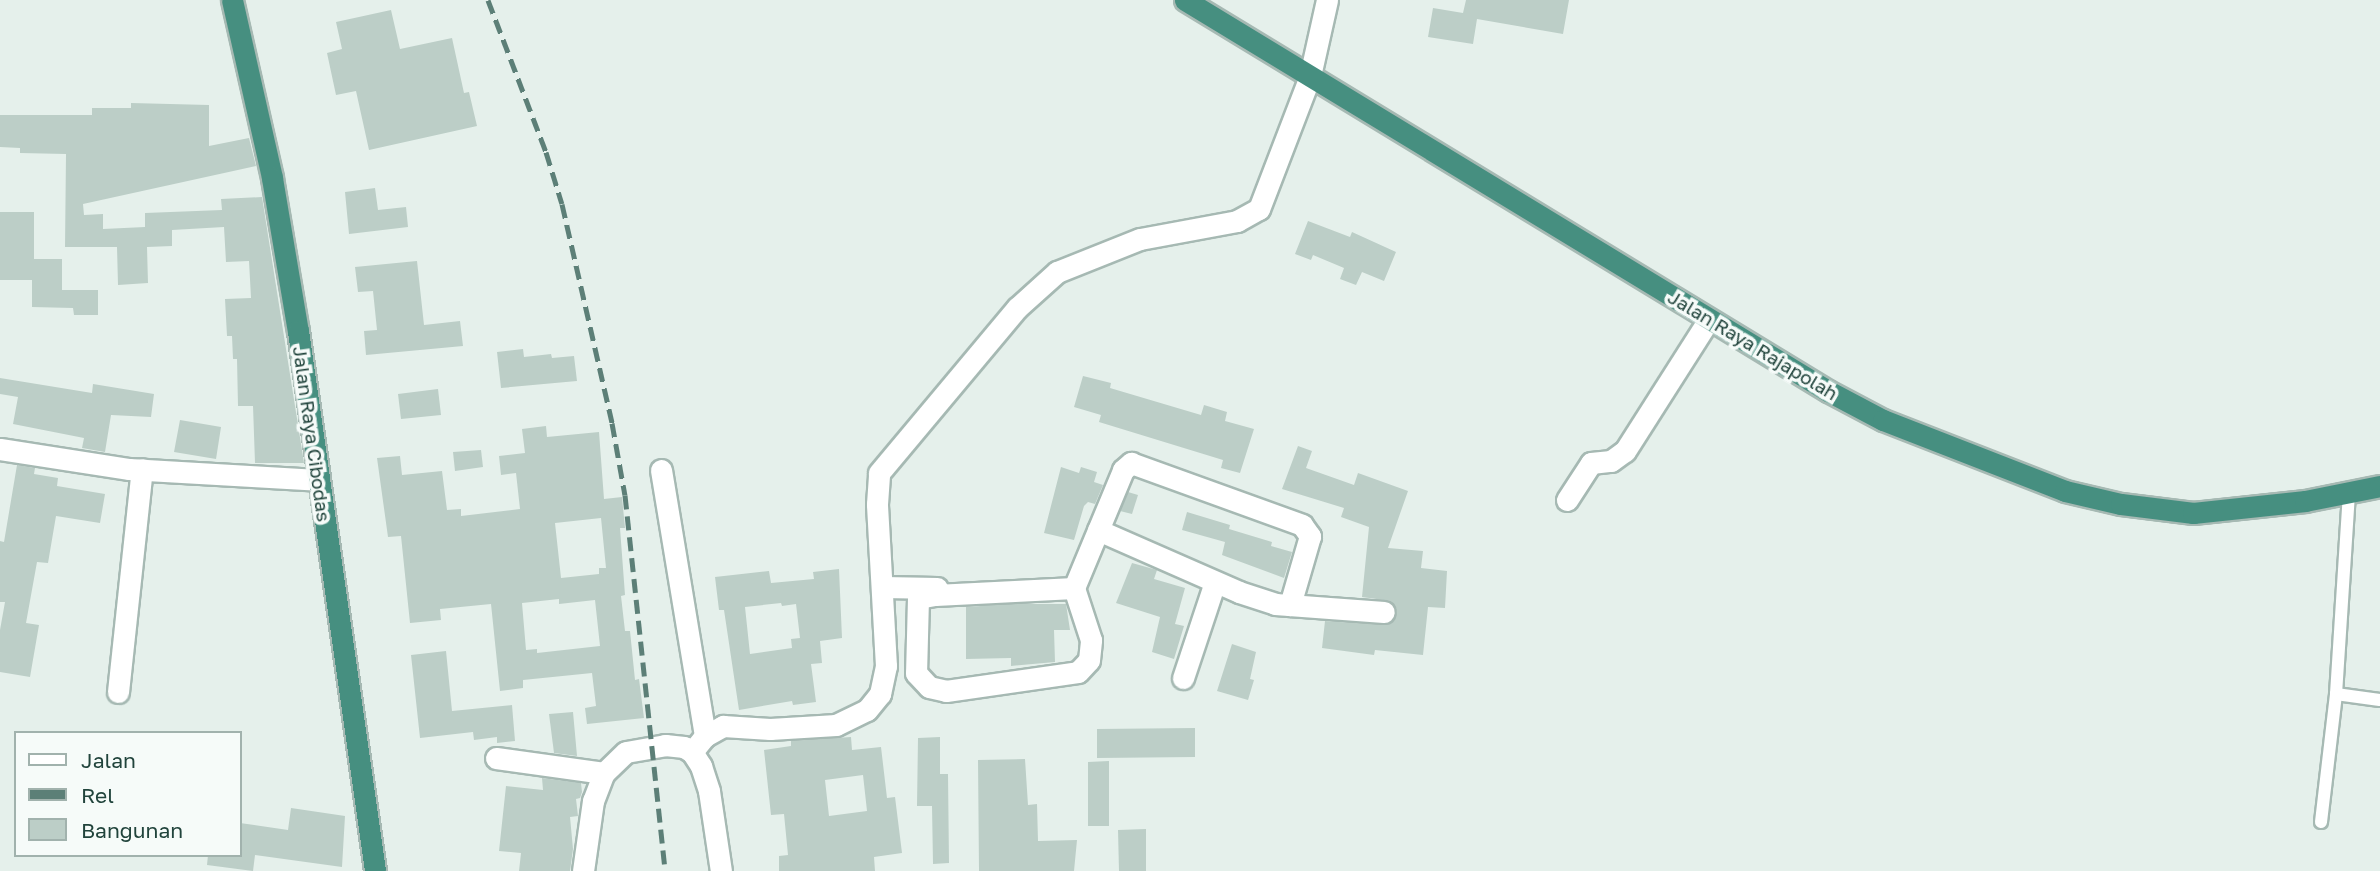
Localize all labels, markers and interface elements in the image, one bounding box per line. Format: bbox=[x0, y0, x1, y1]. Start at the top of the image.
street label: Jalan Raya Rajapolah bbox=[1664, 285, 1842, 405]
street label: Jalan Raya Cibodas bbox=[288, 345, 336, 523]
legend bbox=[14, 731, 242, 857]
text: Jalan bbox=[81, 747, 136, 773]
text: Rel bbox=[81, 782, 114, 808]
text: Bangunan bbox=[81, 817, 183, 843]

